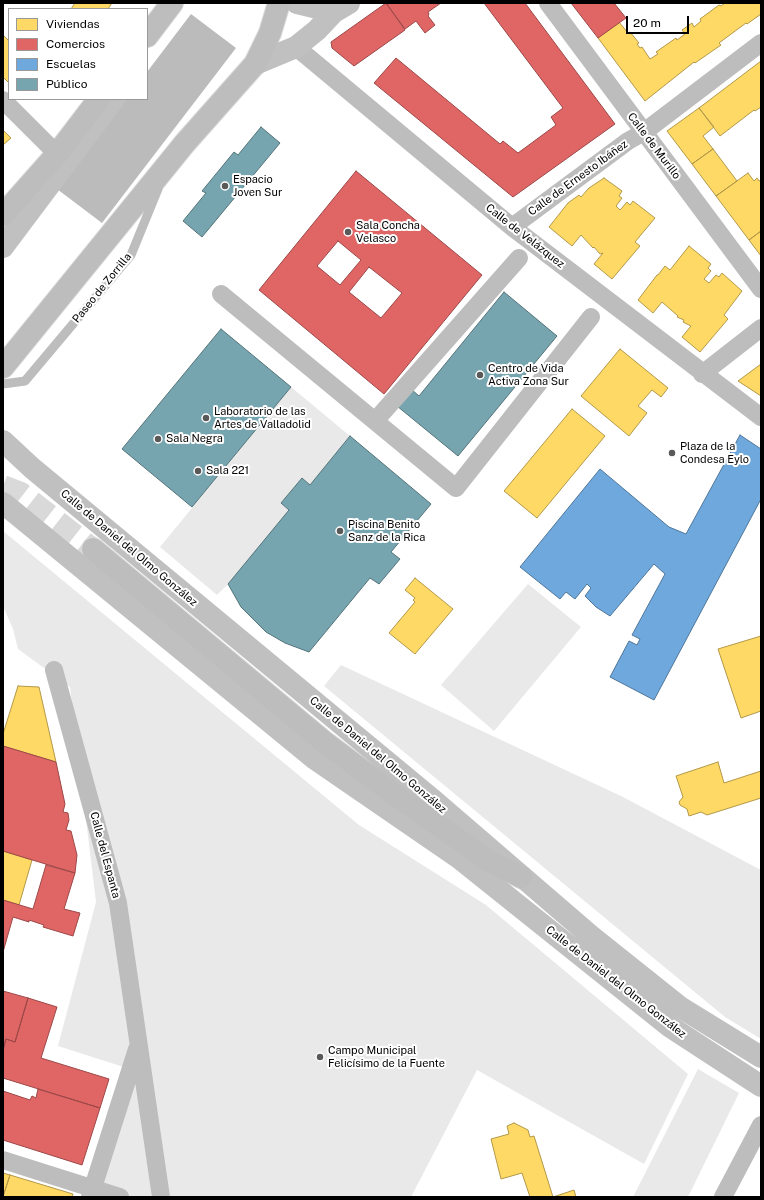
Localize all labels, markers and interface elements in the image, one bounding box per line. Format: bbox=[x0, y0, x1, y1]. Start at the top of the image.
legend bbox=[8, 8, 148, 100]
scale bar bbox=[628, 8, 691, 34]
text: 20 m bbox=[633, 16, 661, 30]
text: Viviendas bbox=[46, 17, 100, 31]
text: Comercios bbox=[46, 37, 105, 51]
text: Escuelas bbox=[46, 57, 96, 71]
text: Público bbox=[46, 77, 88, 91]
street label: Calle de Murillo bbox=[625, 110, 683, 182]
street label: Calle de Ernesto Ibáñez bbox=[526, 138, 630, 218]
place label: Espacio Joven Sur bbox=[233, 173, 282, 199]
marker: Espacio Joven Sur bbox=[220, 181, 230, 191]
street label: Calle de Velázquez bbox=[483, 201, 567, 271]
place label: Sala Concha Velasco bbox=[356, 219, 420, 245]
marker: Sala Concha Velasco bbox=[343, 227, 353, 237]
street label: Paseo de Zorrilla bbox=[70, 250, 134, 326]
place label: Centro de Vida Activa Zona Sur bbox=[488, 362, 569, 388]
marker: Centro de Vida Activa Zona Sur bbox=[475, 370, 485, 380]
place label: Laboratorio de las Artes de Valladolid bbox=[214, 405, 311, 431]
marker: Laboratorio de las Artes de Valladolid bbox=[201, 413, 211, 423]
place label: Sala Negra bbox=[166, 432, 223, 446]
marker: Sala Negra bbox=[153, 434, 163, 444]
place label: Plaza de la Condesa Eylo bbox=[680, 440, 749, 466]
marker: Plaza de la Condesa Eylo bbox=[667, 448, 677, 458]
place label: Sala 221 bbox=[206, 464, 249, 478]
marker: Sala 221 bbox=[193, 466, 203, 476]
street label: Calle de Daniel del Olmo González bbox=[58, 487, 200, 609]
place label: Piscina Benito Sanz de la Rica bbox=[348, 518, 425, 544]
marker: Piscina Benito Sanz de la Rica bbox=[335, 526, 345, 536]
street label: Calle de Daniel del Olmo González bbox=[307, 694, 449, 816]
street label: Calle del Espanta bbox=[87, 810, 123, 900]
street label: Calle de Daniel del Olmo González bbox=[543, 923, 689, 1041]
place label: Campo Municipal Felicísimo de la Fuente bbox=[328, 1044, 445, 1070]
marker: Campo Municipal Felicísimo de la Fuente bbox=[315, 1052, 325, 1062]

